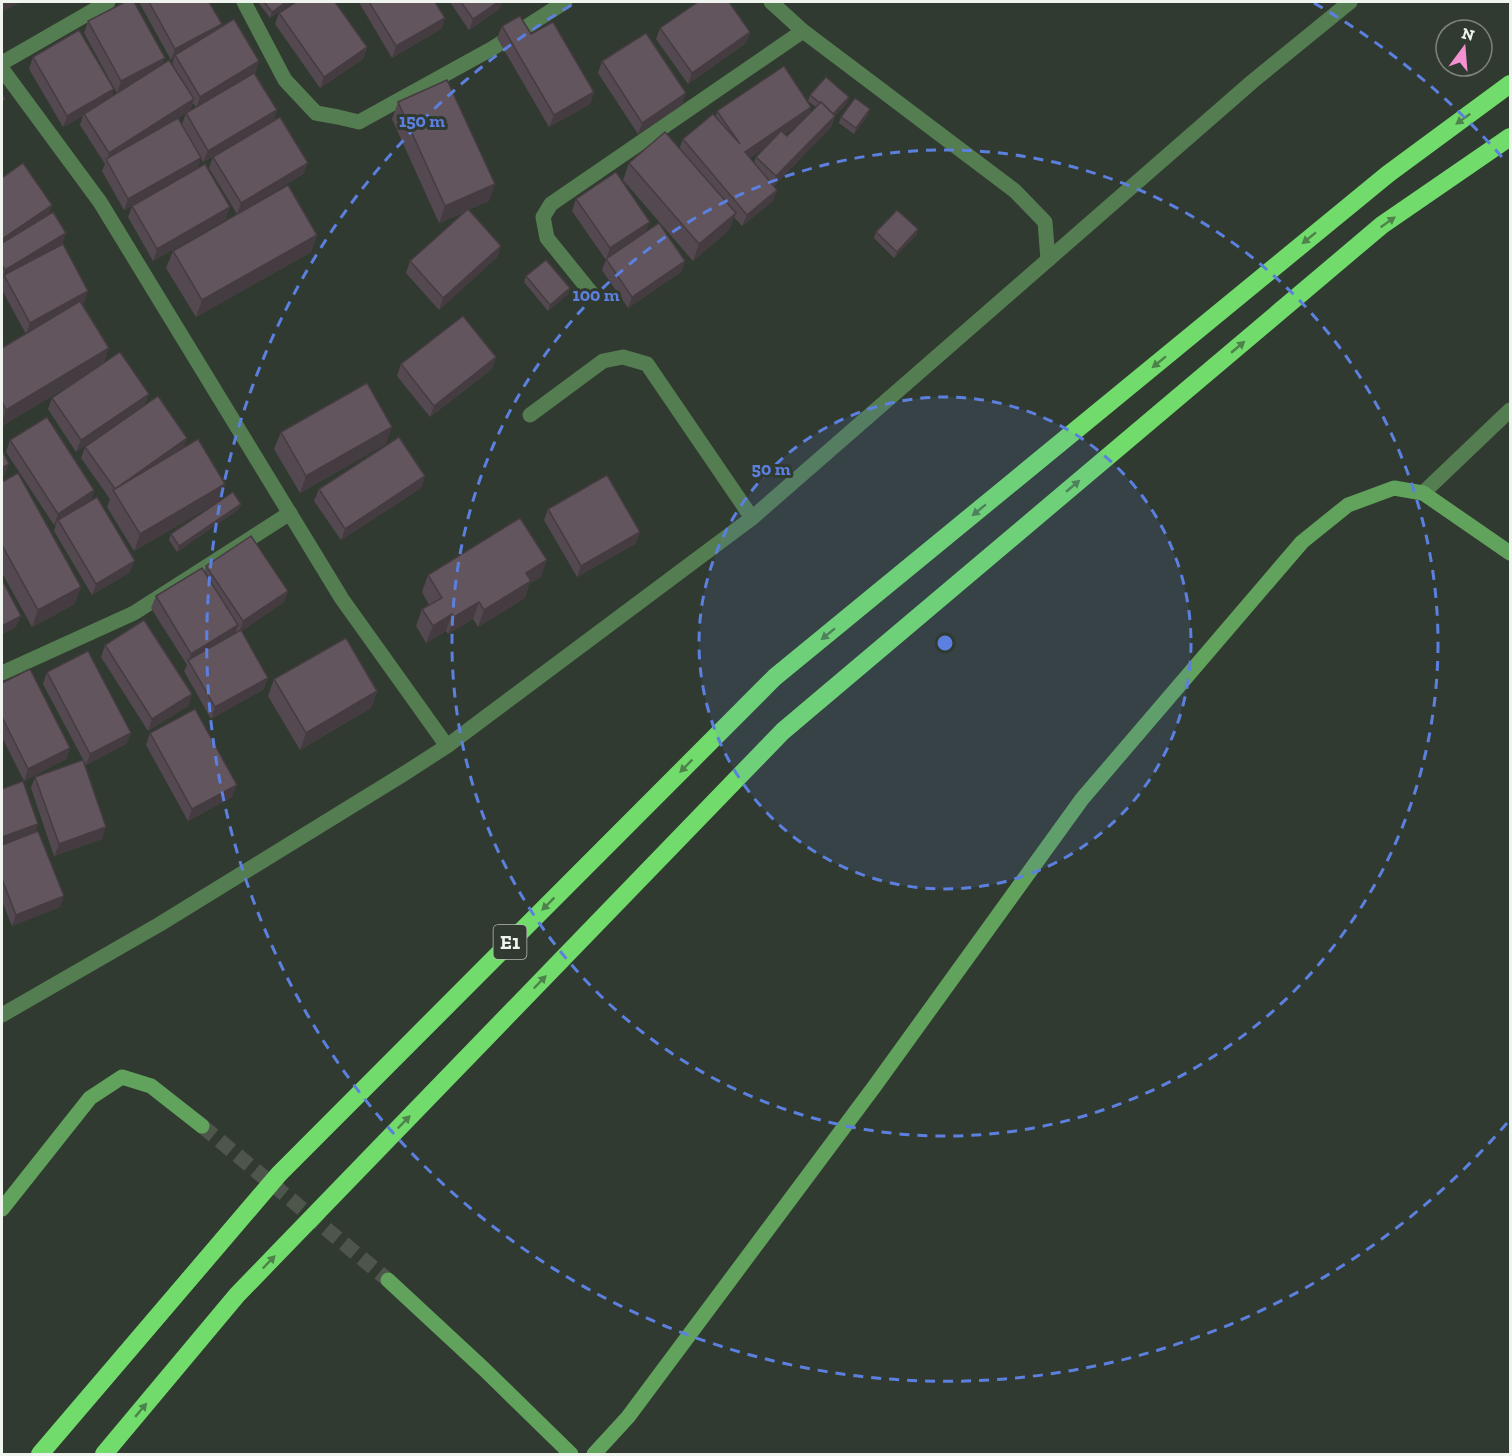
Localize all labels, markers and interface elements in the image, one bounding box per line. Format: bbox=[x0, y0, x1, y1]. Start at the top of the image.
north arrow bbox=[1434, 18, 1494, 78]
text: N bbox=[1460, 23, 1476, 45]
text: 150 m bbox=[399, 110, 445, 132]
one-way arrow bbox=[1456, 112, 1471, 124]
one-way arrow bbox=[1380, 216, 1395, 228]
one-way arrow bbox=[1302, 232, 1317, 244]
text: 100 m bbox=[572, 284, 620, 306]
one-way arrow bbox=[1230, 340, 1246, 353]
one-way arrow bbox=[1152, 355, 1167, 368]
text: 50 m bbox=[752, 458, 791, 480]
one-way arrow bbox=[1065, 480, 1080, 493]
one-way arrow bbox=[971, 503, 987, 516]
one-way arrow bbox=[820, 627, 836, 640]
centre of rings bbox=[935, 633, 955, 653]
one-way arrow bbox=[679, 759, 693, 773]
one-way arrow bbox=[541, 897, 555, 911]
road number: E1 bbox=[494, 925, 526, 959]
one-way arrow bbox=[533, 975, 547, 990]
one-way arrow bbox=[397, 1116, 411, 1130]
one-way arrow bbox=[261, 1256, 275, 1270]
one-way arrow bbox=[134, 1403, 147, 1418]

